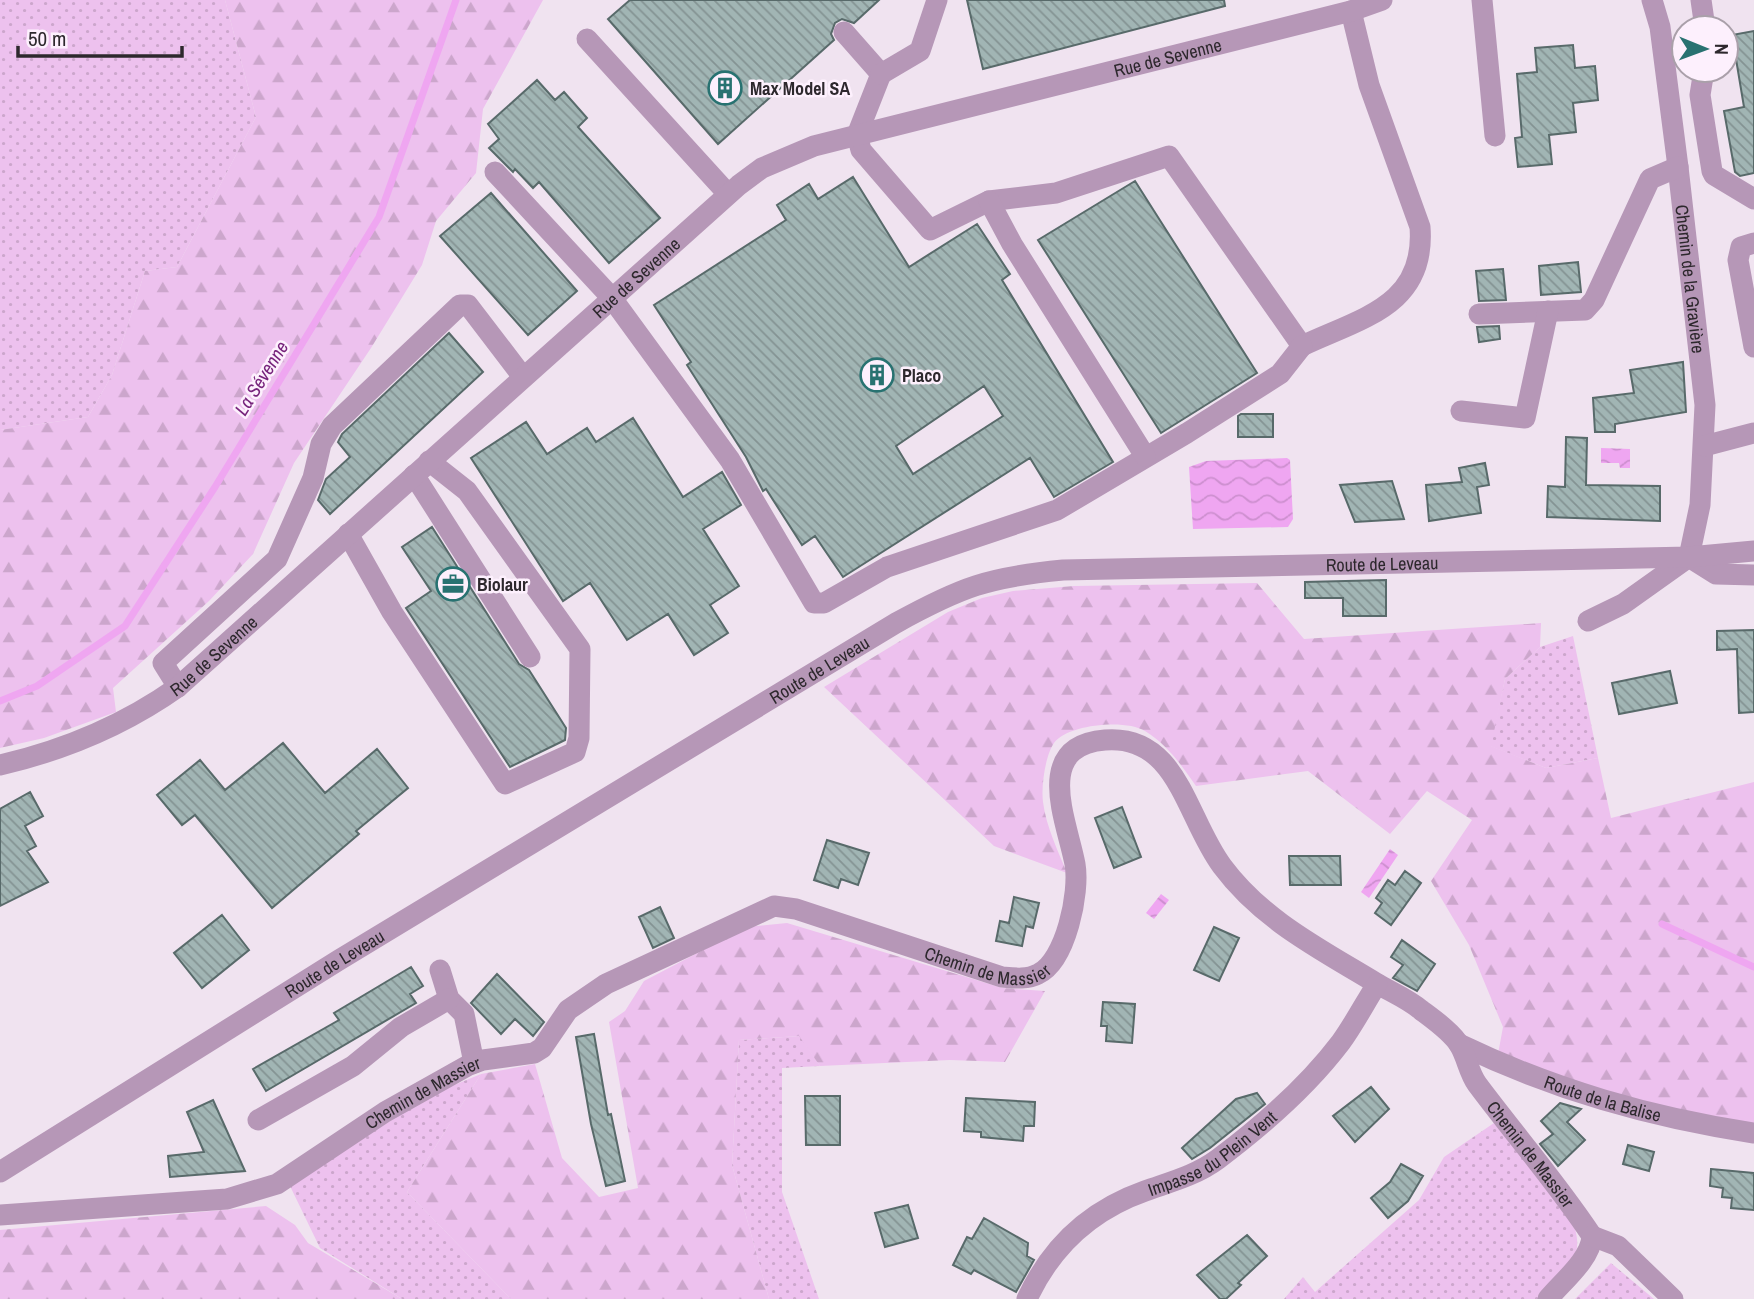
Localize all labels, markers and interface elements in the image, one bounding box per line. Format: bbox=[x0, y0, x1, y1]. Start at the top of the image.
scale bar bbox=[18, 14, 182, 58]
north arrow bbox=[1670, 14, 1740, 84]
text: 50 m bbox=[28, 24, 66, 53]
street label: Rue de Sevenne bbox=[1111, 32, 1224, 83]
text: N bbox=[1709, 43, 1735, 55]
building icon: Max Model SA bbox=[706, 69, 744, 107]
place label: Max Model SA bbox=[750, 76, 850, 101]
street label: Chemin de la Gravière bbox=[1670, 203, 1712, 355]
street label: Rue de Sevenne bbox=[586, 231, 685, 323]
water label: La Sévenne bbox=[228, 336, 294, 420]
building icon: Placo bbox=[858, 356, 896, 394]
place label: Placo bbox=[902, 363, 941, 388]
street label: Route de Leveau bbox=[1326, 550, 1439, 577]
office icon: Biolaur bbox=[434, 565, 472, 603]
place label: Biolaur bbox=[477, 572, 528, 597]
street label: Rue de Sevenne bbox=[165, 609, 263, 702]
street label: Route de Leveau bbox=[765, 630, 874, 709]
street label: Route de Leveau bbox=[280, 923, 389, 1004]
street label: Chemin de Massier bbox=[922, 940, 1056, 991]
street label: Chemin de Massier bbox=[360, 1050, 484, 1135]
street label: Route de la Balise bbox=[1541, 1069, 1664, 1127]
street label: Chemin de Massier bbox=[1481, 1095, 1580, 1212]
street label: Impasse du Plein Vent bbox=[1144, 1105, 1282, 1202]

